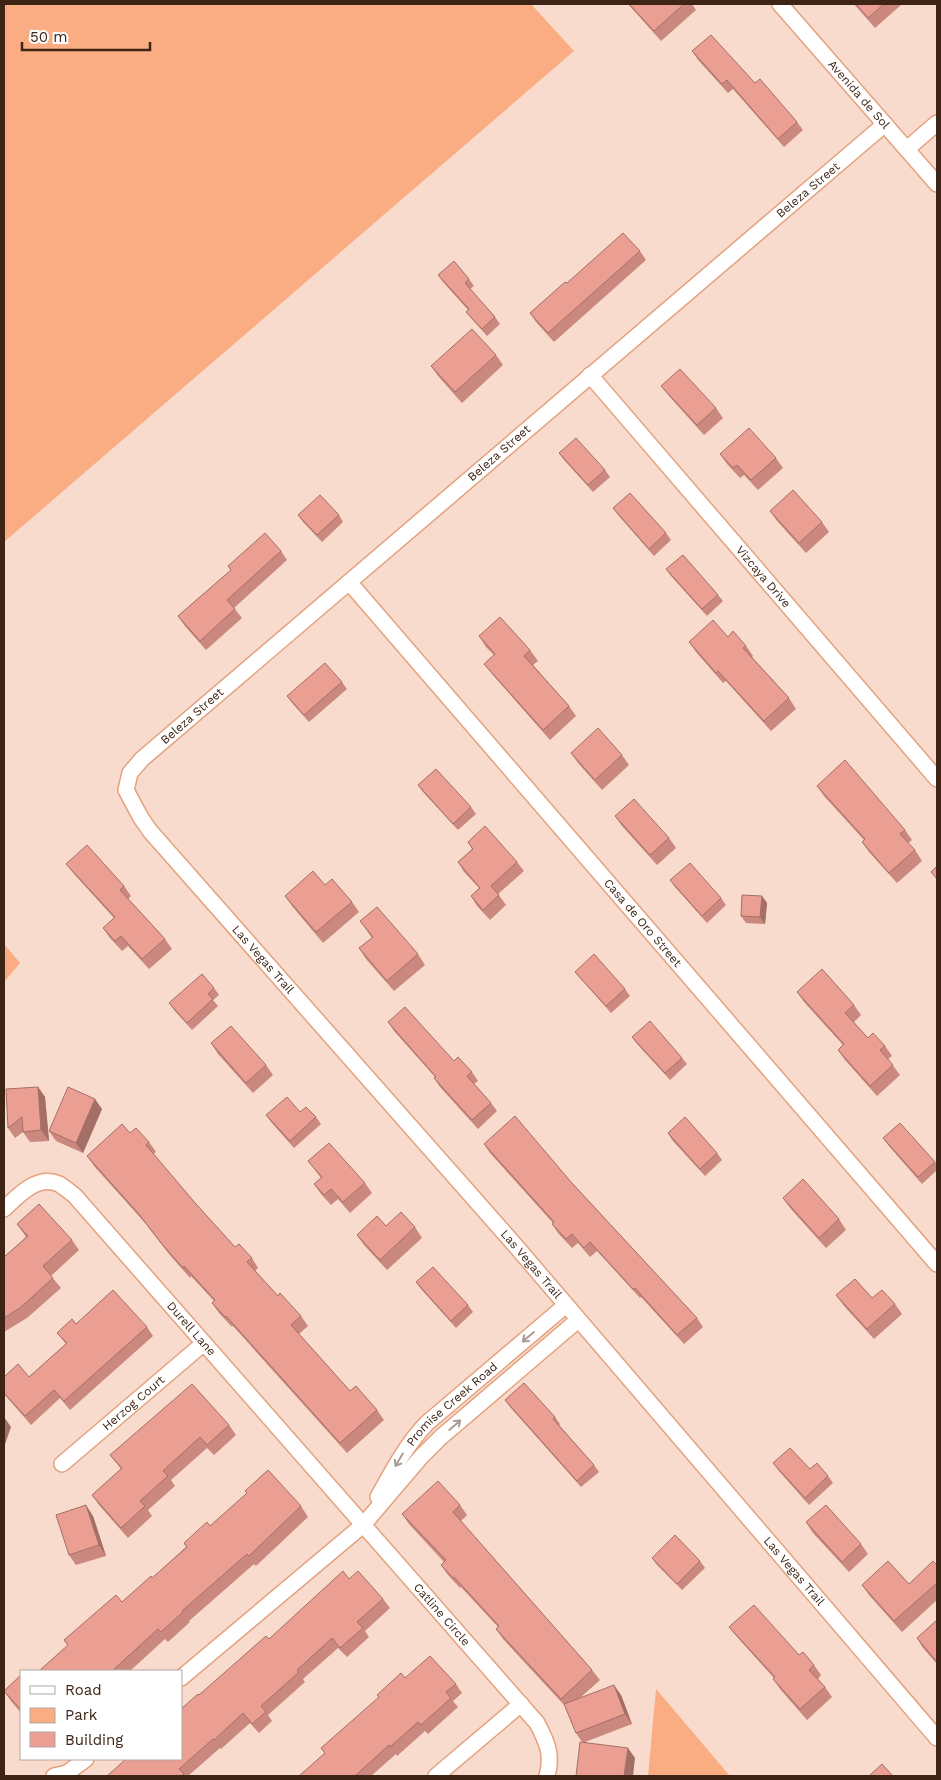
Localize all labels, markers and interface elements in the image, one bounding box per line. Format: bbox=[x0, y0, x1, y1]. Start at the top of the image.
scale bar bbox=[22, 20, 150, 52]
text: 50 m bbox=[30, 28, 67, 46]
street label: Avenida de Sol bbox=[825, 57, 893, 132]
street label: Beleza Street bbox=[773, 159, 843, 221]
street label: Beleza Street bbox=[465, 422, 533, 484]
street label: Vizcaya Drive bbox=[733, 543, 794, 611]
street label: Beleza Street bbox=[158, 685, 226, 747]
street label: Casa de Oro Street bbox=[601, 876, 685, 970]
street label: Las Vegas Trail bbox=[229, 922, 297, 997]
street label: Las Vegas Trail bbox=[498, 1227, 565, 1302]
street label: Durell Lane bbox=[164, 1299, 219, 1359]
one-way arrow bbox=[522, 1331, 535, 1343]
street label: Promise Creek Road bbox=[404, 1359, 500, 1449]
street label: Herzog Court bbox=[100, 1373, 167, 1433]
one-way arrow bbox=[448, 1419, 461, 1430]
one-way arrow bbox=[393, 1453, 403, 1467]
street label: Las Vegas Trail bbox=[761, 1534, 828, 1609]
street label: Catline Circle bbox=[411, 1580, 473, 1649]
legend bbox=[20, 1670, 182, 1760]
text: Road bbox=[65, 1681, 102, 1699]
text: Park bbox=[65, 1706, 98, 1724]
text: Building bbox=[65, 1731, 123, 1749]

